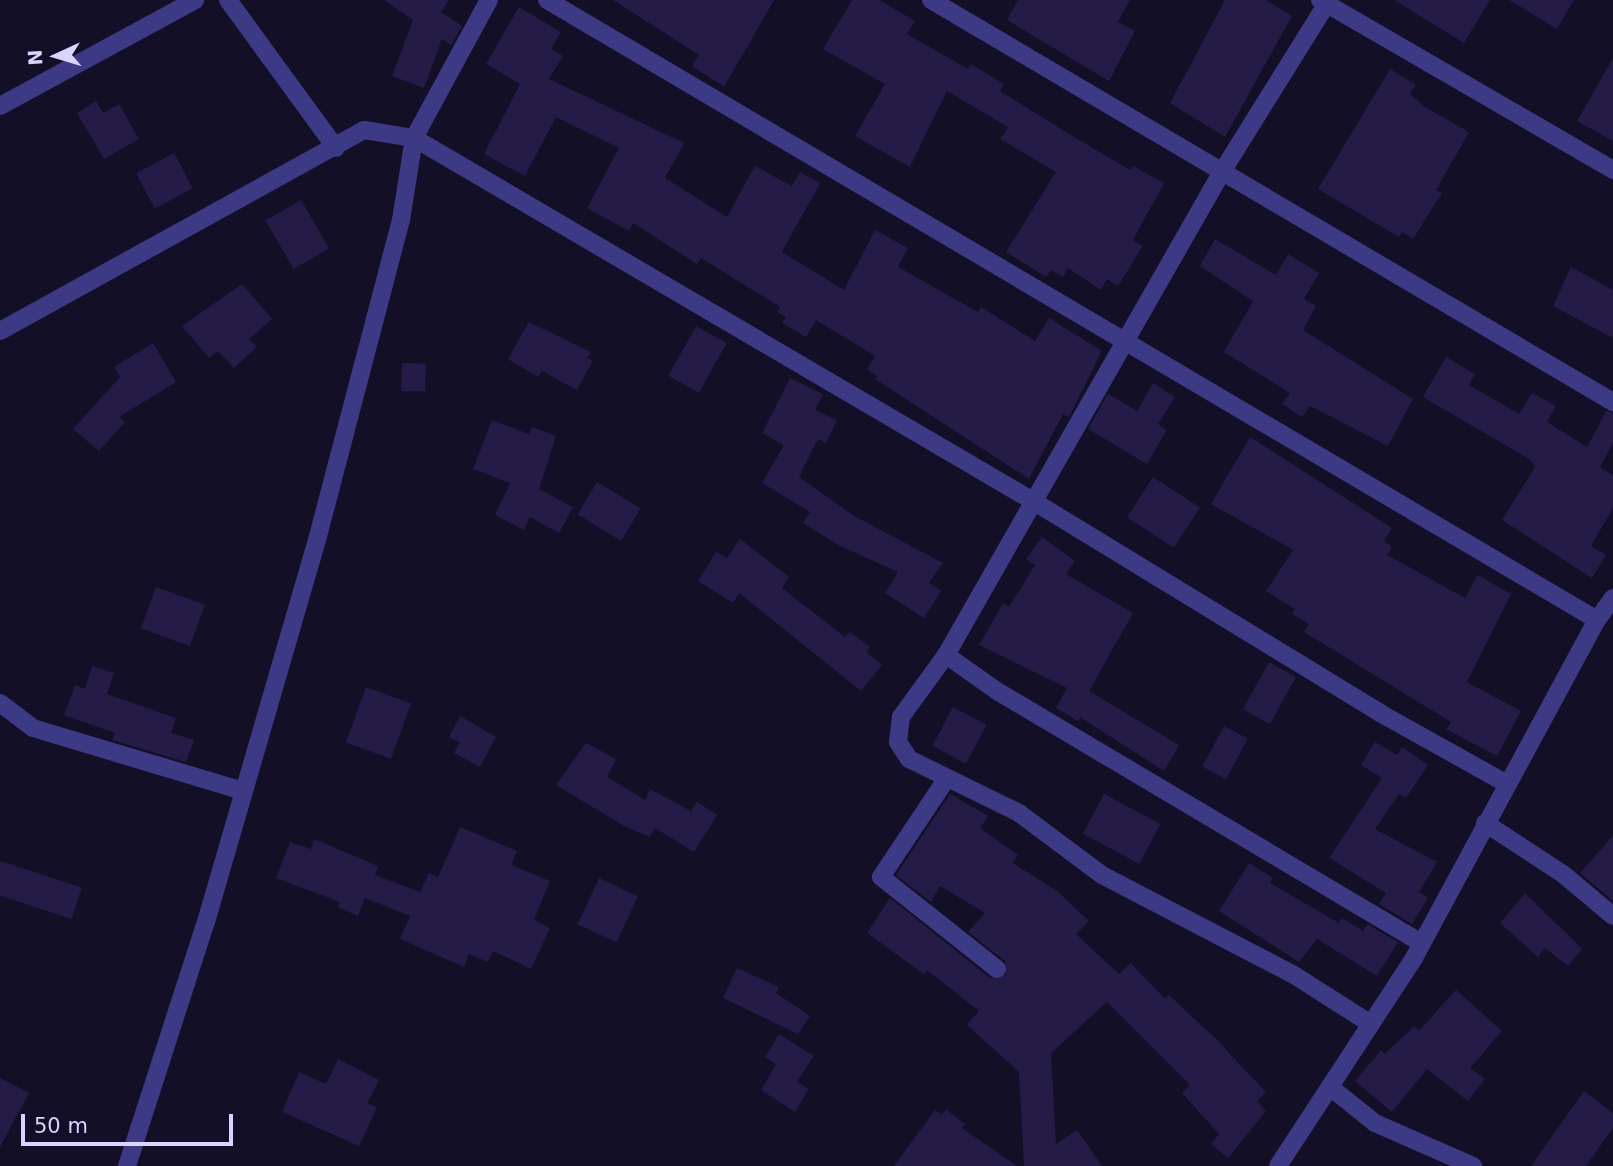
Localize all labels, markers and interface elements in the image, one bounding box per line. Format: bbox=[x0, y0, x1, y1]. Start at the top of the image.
north arrow bbox=[21, 21, 91, 91]
text: N bbox=[24, 49, 47, 66]
scale bar bbox=[24, 1100, 236, 1144]
text: 50 m bbox=[34, 1114, 88, 1138]

